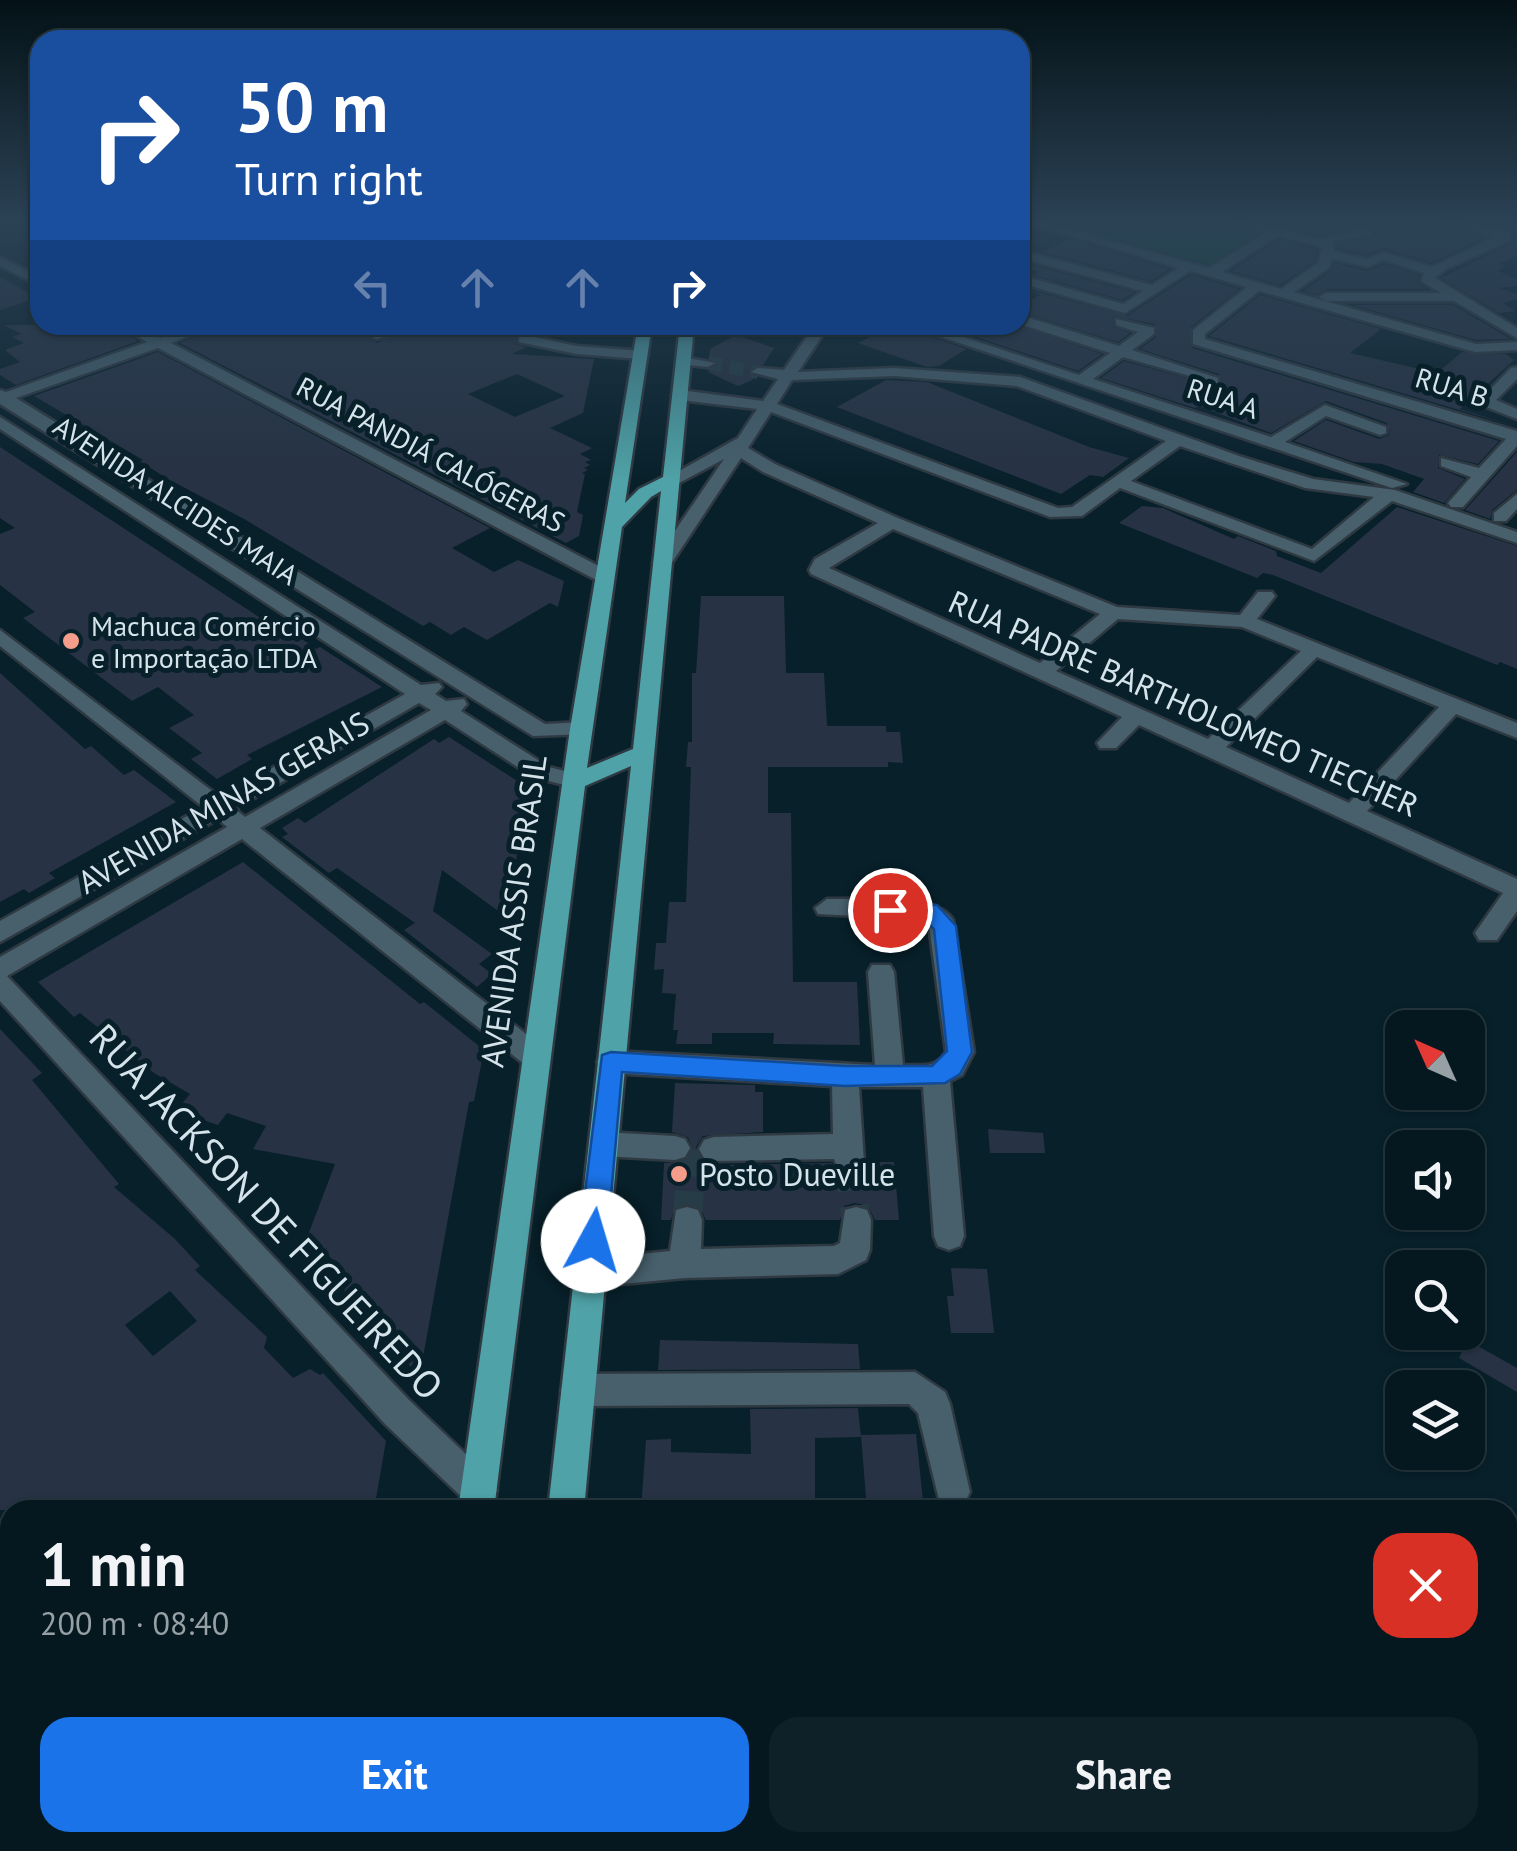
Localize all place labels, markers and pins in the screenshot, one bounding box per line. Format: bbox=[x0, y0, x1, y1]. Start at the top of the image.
place label: Machuca Comércio e Importação LTDA bbox=[91, 607, 318, 676]
marker: Machuca Comércio e Importação LTDA bbox=[60, 630, 82, 652]
pin bbox=[848, 868, 933, 953]
place label: Posto Dueville bbox=[699, 1153, 895, 1195]
marker: Posto Dueville bbox=[668, 1163, 690, 1185]

